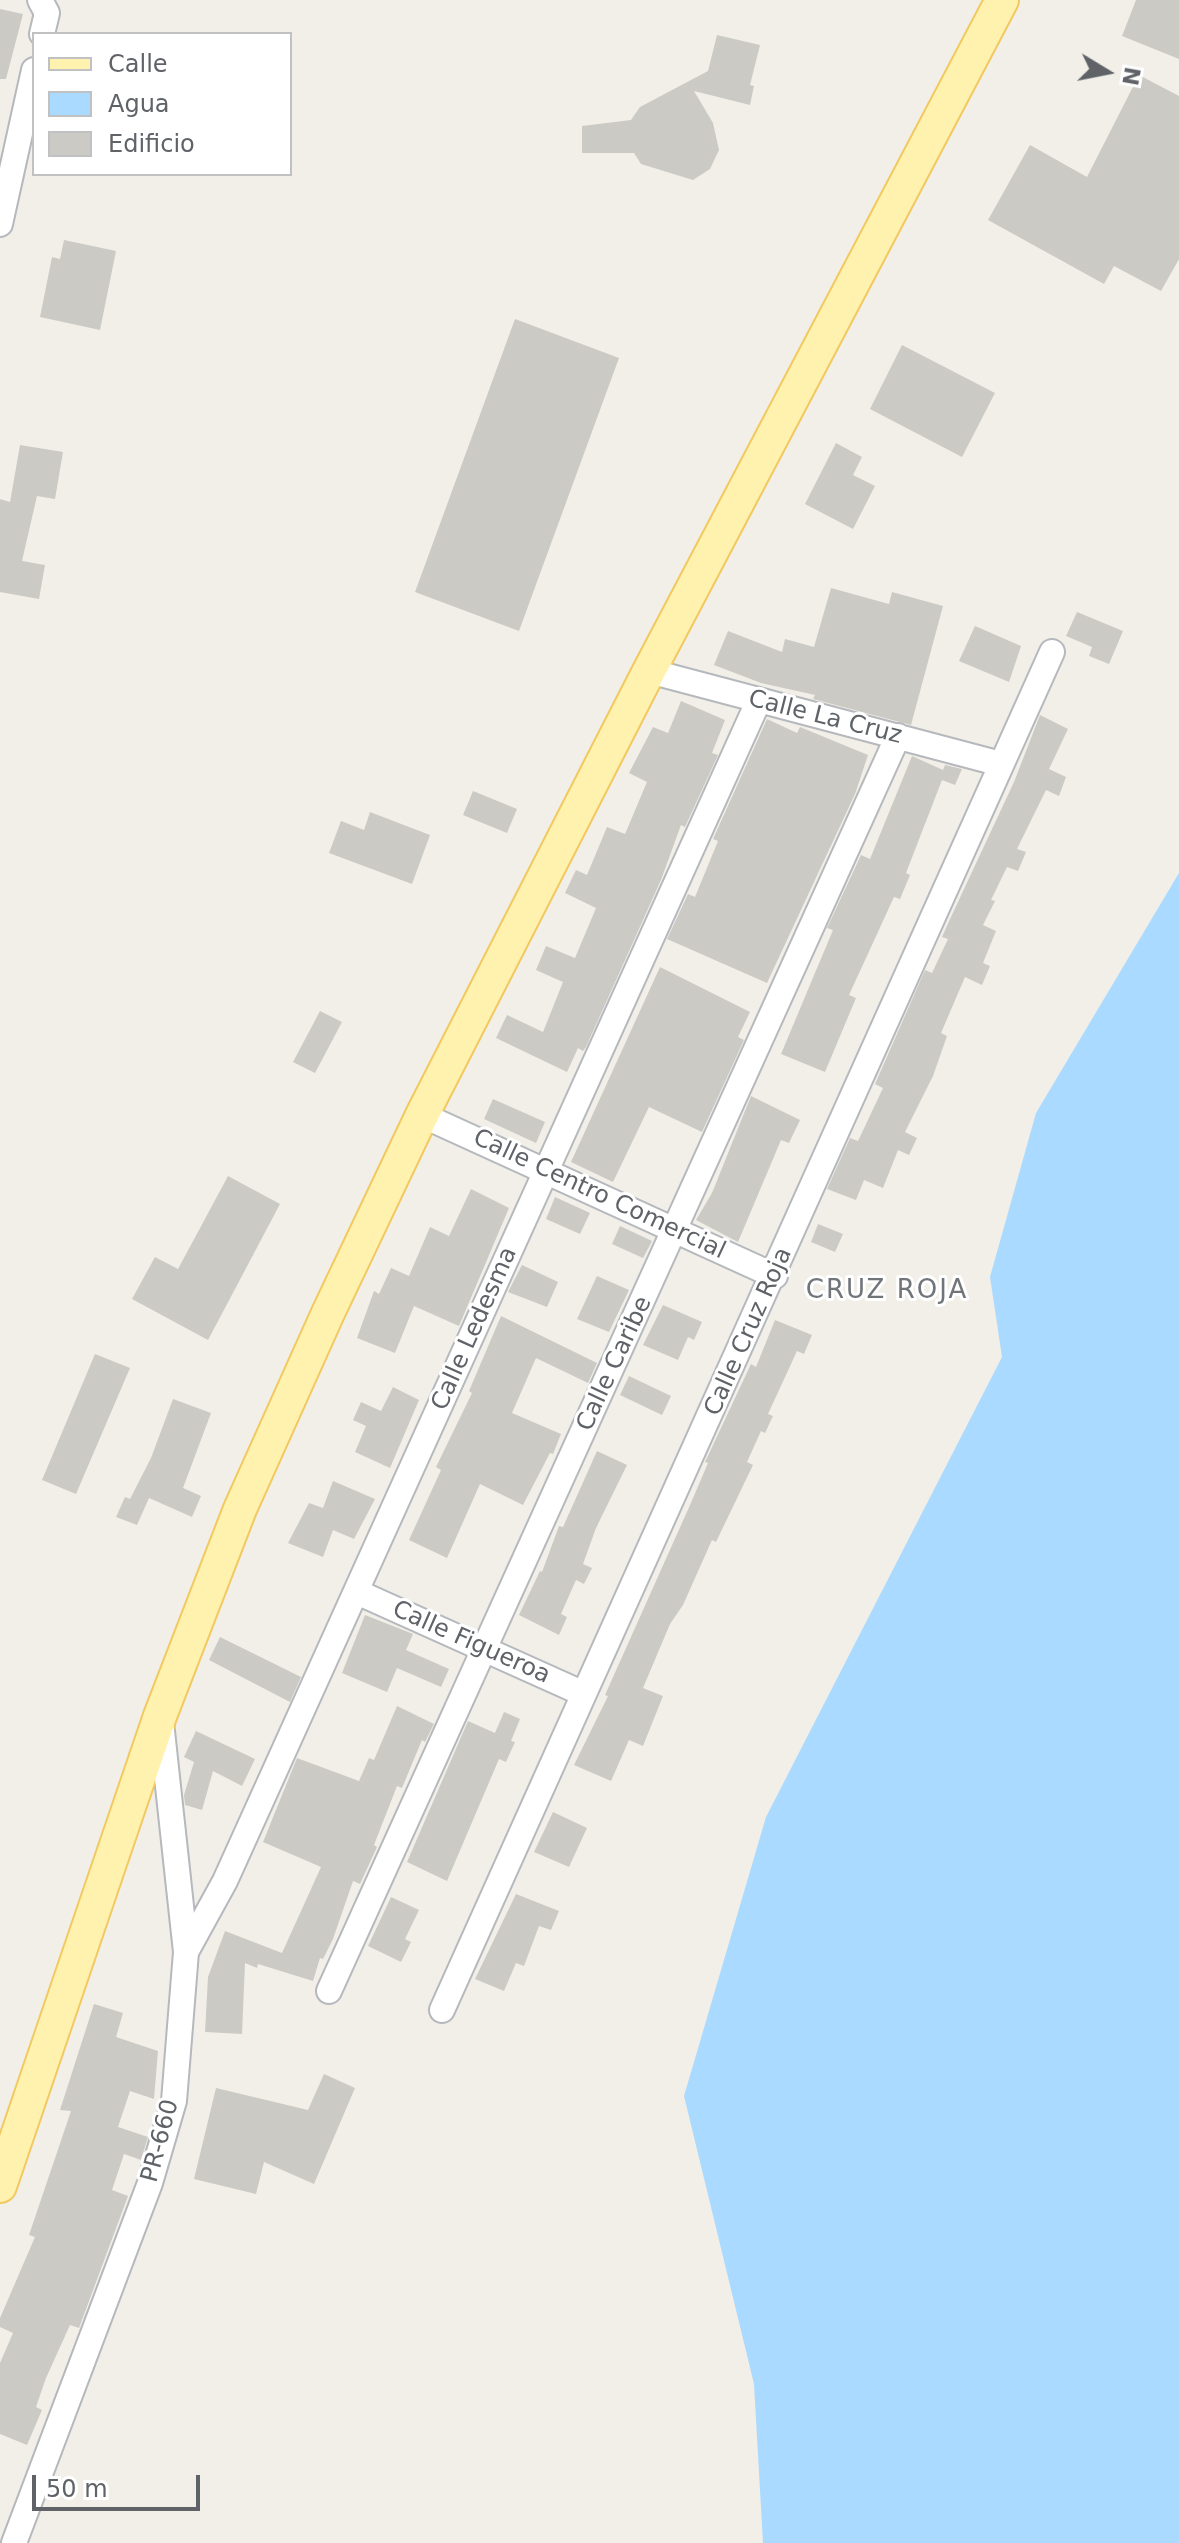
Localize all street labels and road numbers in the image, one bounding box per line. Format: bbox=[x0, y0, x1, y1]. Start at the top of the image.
street label: Calle La Cruz bbox=[745, 685, 905, 751]
street label: Calle Centro Comercial bbox=[468, 1124, 730, 1266]
street label: Calle Ledesma bbox=[426, 1243, 524, 1415]
street label: Calle Cruz Roja bbox=[699, 1244, 799, 1420]
street label: Calle Caribe bbox=[571, 1292, 659, 1436]
street label: Calle Figueroa bbox=[388, 1595, 554, 1691]
street label: PR-660 bbox=[136, 2096, 186, 2186]

